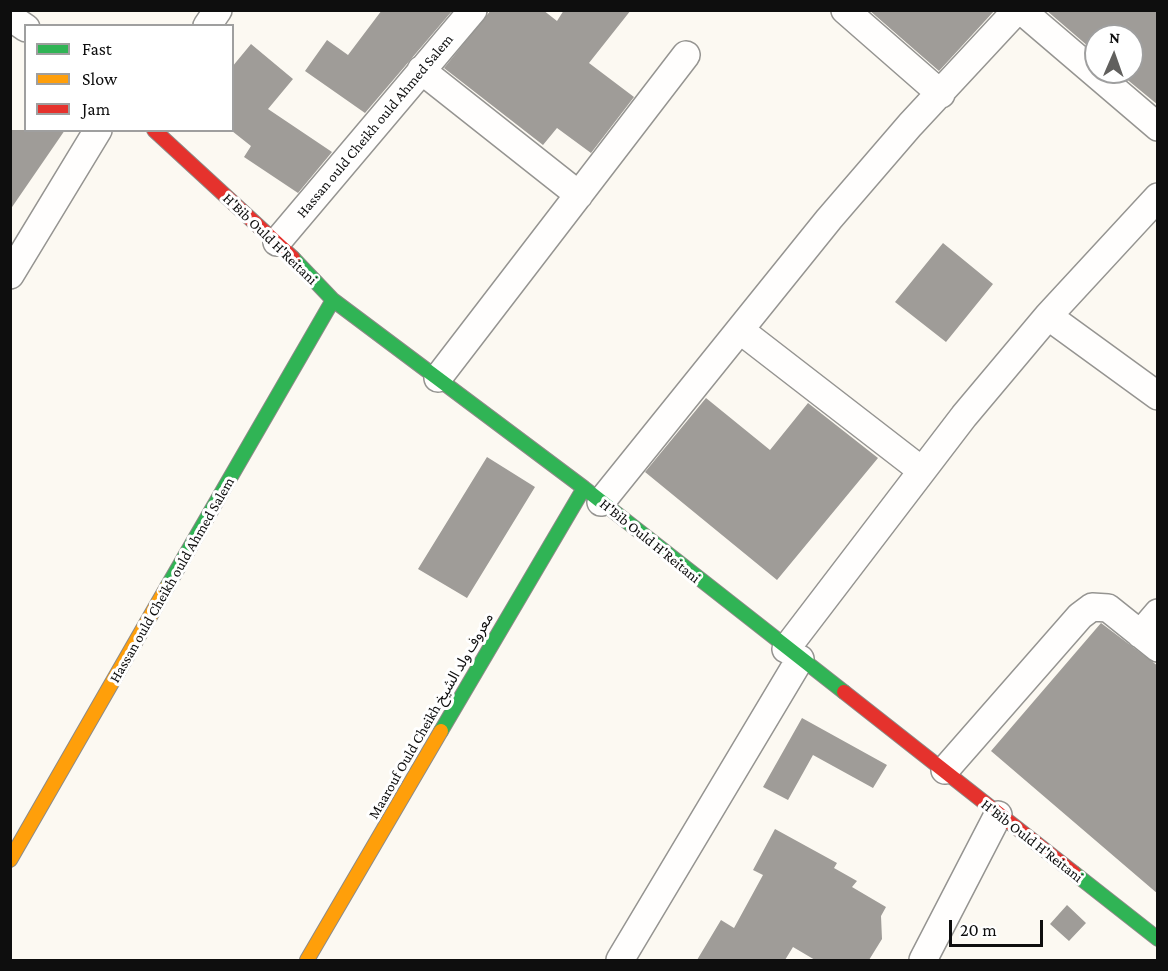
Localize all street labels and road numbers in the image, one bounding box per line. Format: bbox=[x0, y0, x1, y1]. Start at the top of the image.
street label: Hassan ould Cheikh ould Ahmed Salem bbox=[293, 30, 457, 222]
street label: H'Bib Ould H'Reitani bbox=[219, 189, 321, 289]
street label: Hassan ould Cheikh ould Ahmed Salem bbox=[106, 474, 238, 686]
street label: H'Bib Ould H'Reitani bbox=[596, 495, 704, 587]
street label: Maarouf Ould Cheikh معروف ولد الشيخ bbox=[364, 610, 498, 822]
street label: H'Bib Ould H'Reitani bbox=[977, 796, 1087, 886]

